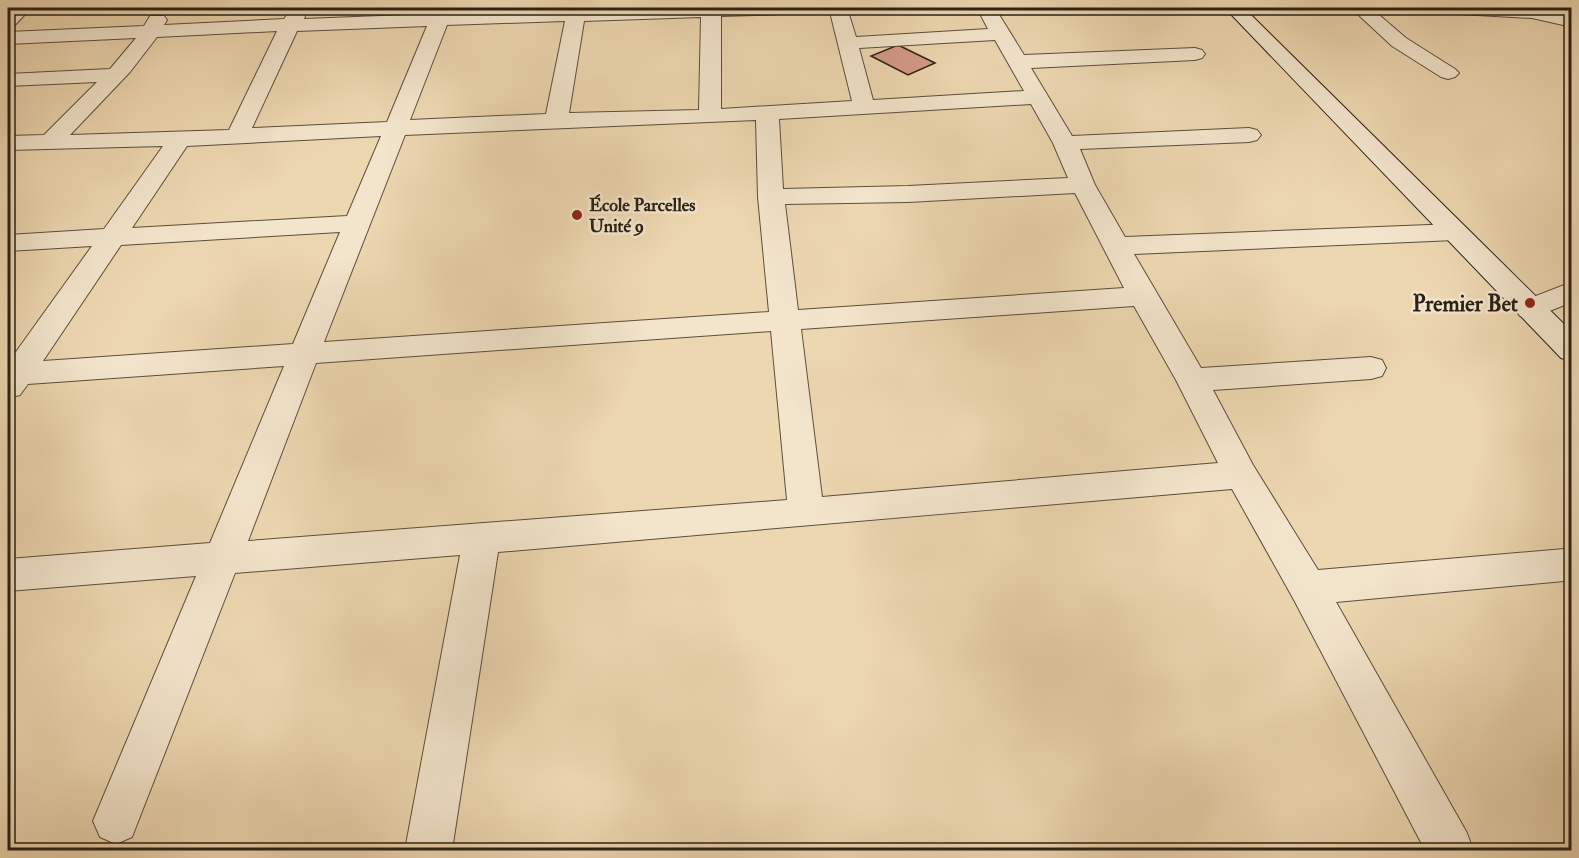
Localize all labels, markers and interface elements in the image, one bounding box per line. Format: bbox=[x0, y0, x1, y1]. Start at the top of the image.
place label: École Parcelles Unité 9 bbox=[589, 193, 695, 238]
marker: École Parcelles Unité 9 bbox=[570, 208, 584, 222]
place label: Premier Bet bbox=[1412, 290, 1519, 318]
marker: Premier Bet bbox=[1523, 296, 1537, 310]

